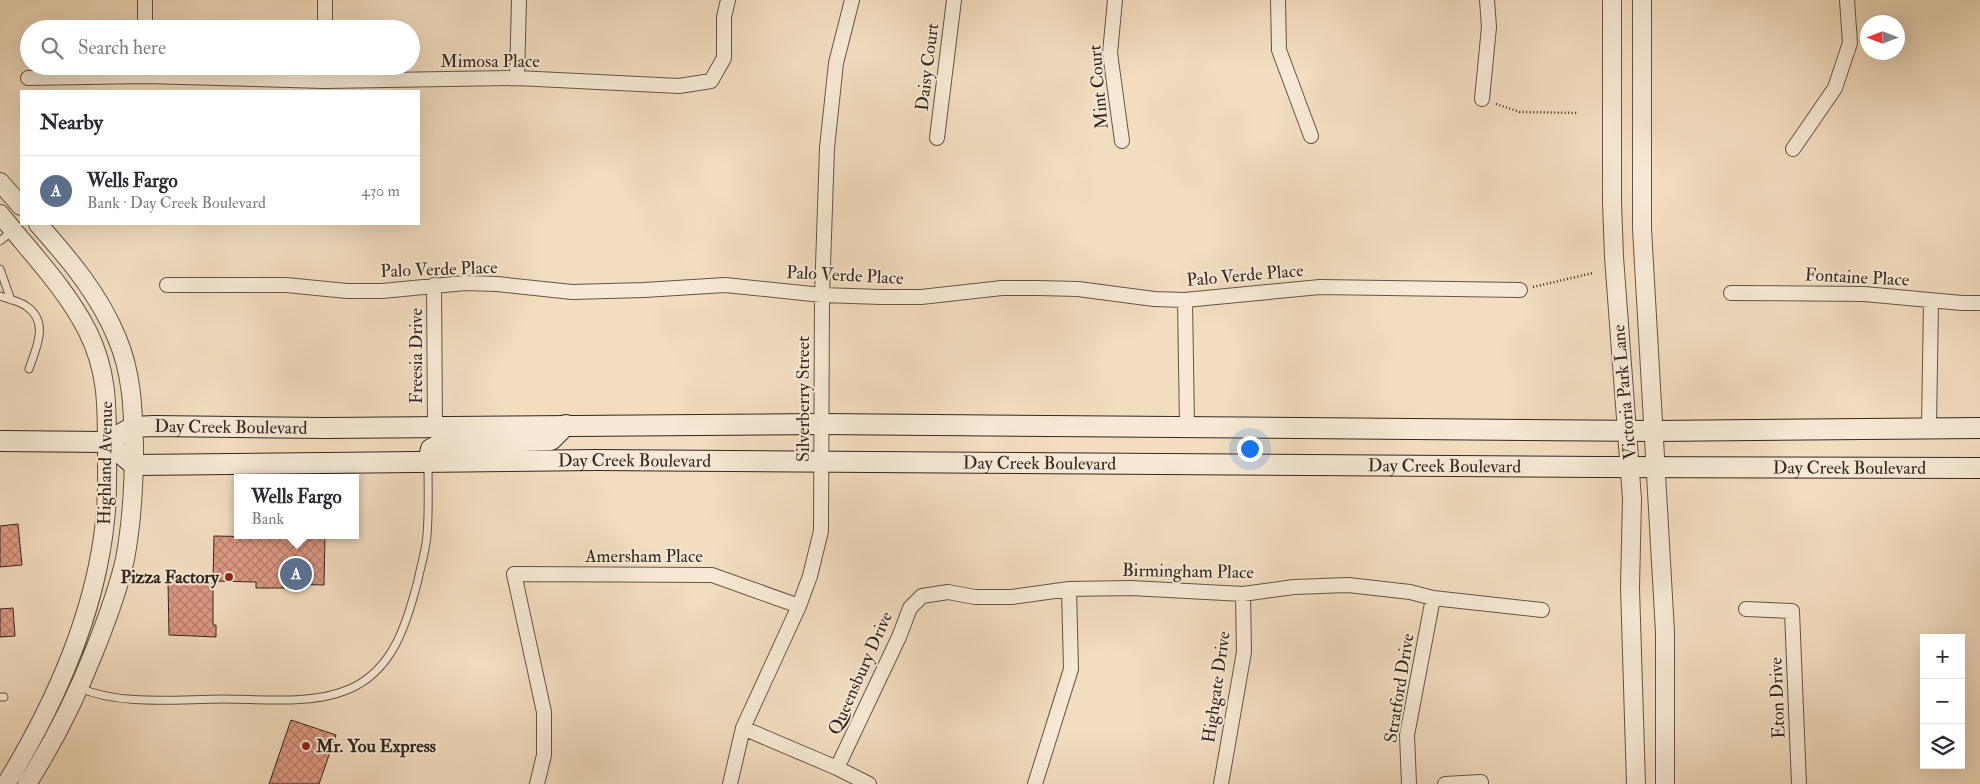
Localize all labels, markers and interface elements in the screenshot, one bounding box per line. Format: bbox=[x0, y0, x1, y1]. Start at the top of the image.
north arrow bbox=[1860, 15, 1905, 60]
search box bbox=[20, 20, 420, 75]
street label: Daisy Court bbox=[911, 22, 944, 112]
icon: search bbox=[38, 34, 66, 62]
text: Search here bbox=[78, 36, 166, 60]
street label: Mint Court bbox=[1083, 44, 1114, 130]
street label: Mimosa Place bbox=[440, 50, 540, 73]
text: Nearby bbox=[40, 109, 103, 136]
text: Wells Fargo bbox=[87, 169, 178, 193]
text: A bbox=[51, 181, 61, 201]
text: 430 m bbox=[361, 181, 400, 201]
text: Bank · Day Creek Boulevard bbox=[87, 193, 266, 213]
street label: Palo Verde Place bbox=[380, 256, 499, 283]
street label: Palo Verde Place bbox=[1186, 259, 1305, 292]
street label: Palo Verde Place bbox=[786, 261, 905, 290]
street label: Fontaine Place bbox=[1804, 263, 1910, 292]
street label: Freesia Drive bbox=[405, 308, 428, 404]
street label: Victoria Park Lane bbox=[1607, 323, 1642, 460]
street label: Silverberry Street bbox=[792, 336, 815, 462]
street label: Highland Avenue bbox=[93, 400, 118, 525]
street label: Day Creek Boulevard bbox=[154, 415, 308, 440]
your location bbox=[1237, 436, 1263, 462]
street label: Day Creek Boulevard bbox=[558, 449, 711, 473]
street label: Day Creek Boulevard bbox=[963, 452, 1116, 476]
street label: Day Creek Boulevard bbox=[1368, 454, 1521, 478]
street label: Day Creek Boulevard bbox=[1773, 456, 1926, 480]
popup bbox=[234, 474, 359, 539]
text: Wells Fargo bbox=[251, 485, 342, 509]
text: Bank bbox=[251, 509, 284, 529]
street label: Amersham Place bbox=[584, 545, 703, 568]
pin: A bbox=[280, 555, 312, 593]
street label: Birmingham Place bbox=[1122, 559, 1255, 584]
place label: Pizza Factory bbox=[121, 566, 220, 589]
marker: Pizza Factory bbox=[223, 571, 235, 583]
street label: Queensbury Drive bbox=[823, 607, 898, 739]
street label: Highgate Drive bbox=[1197, 629, 1236, 744]
street label: Stratford Drive bbox=[1379, 631, 1420, 745]
map controls bbox=[1920, 634, 1965, 769]
button: + bbox=[1920, 634, 1965, 679]
street label: Eton Drive bbox=[1765, 656, 1790, 739]
button: − bbox=[1920, 679, 1965, 724]
button: layers bbox=[1920, 724, 1965, 769]
place label: Mr. You Express bbox=[315, 735, 436, 758]
marker: Mr. You Express bbox=[300, 740, 312, 752]

